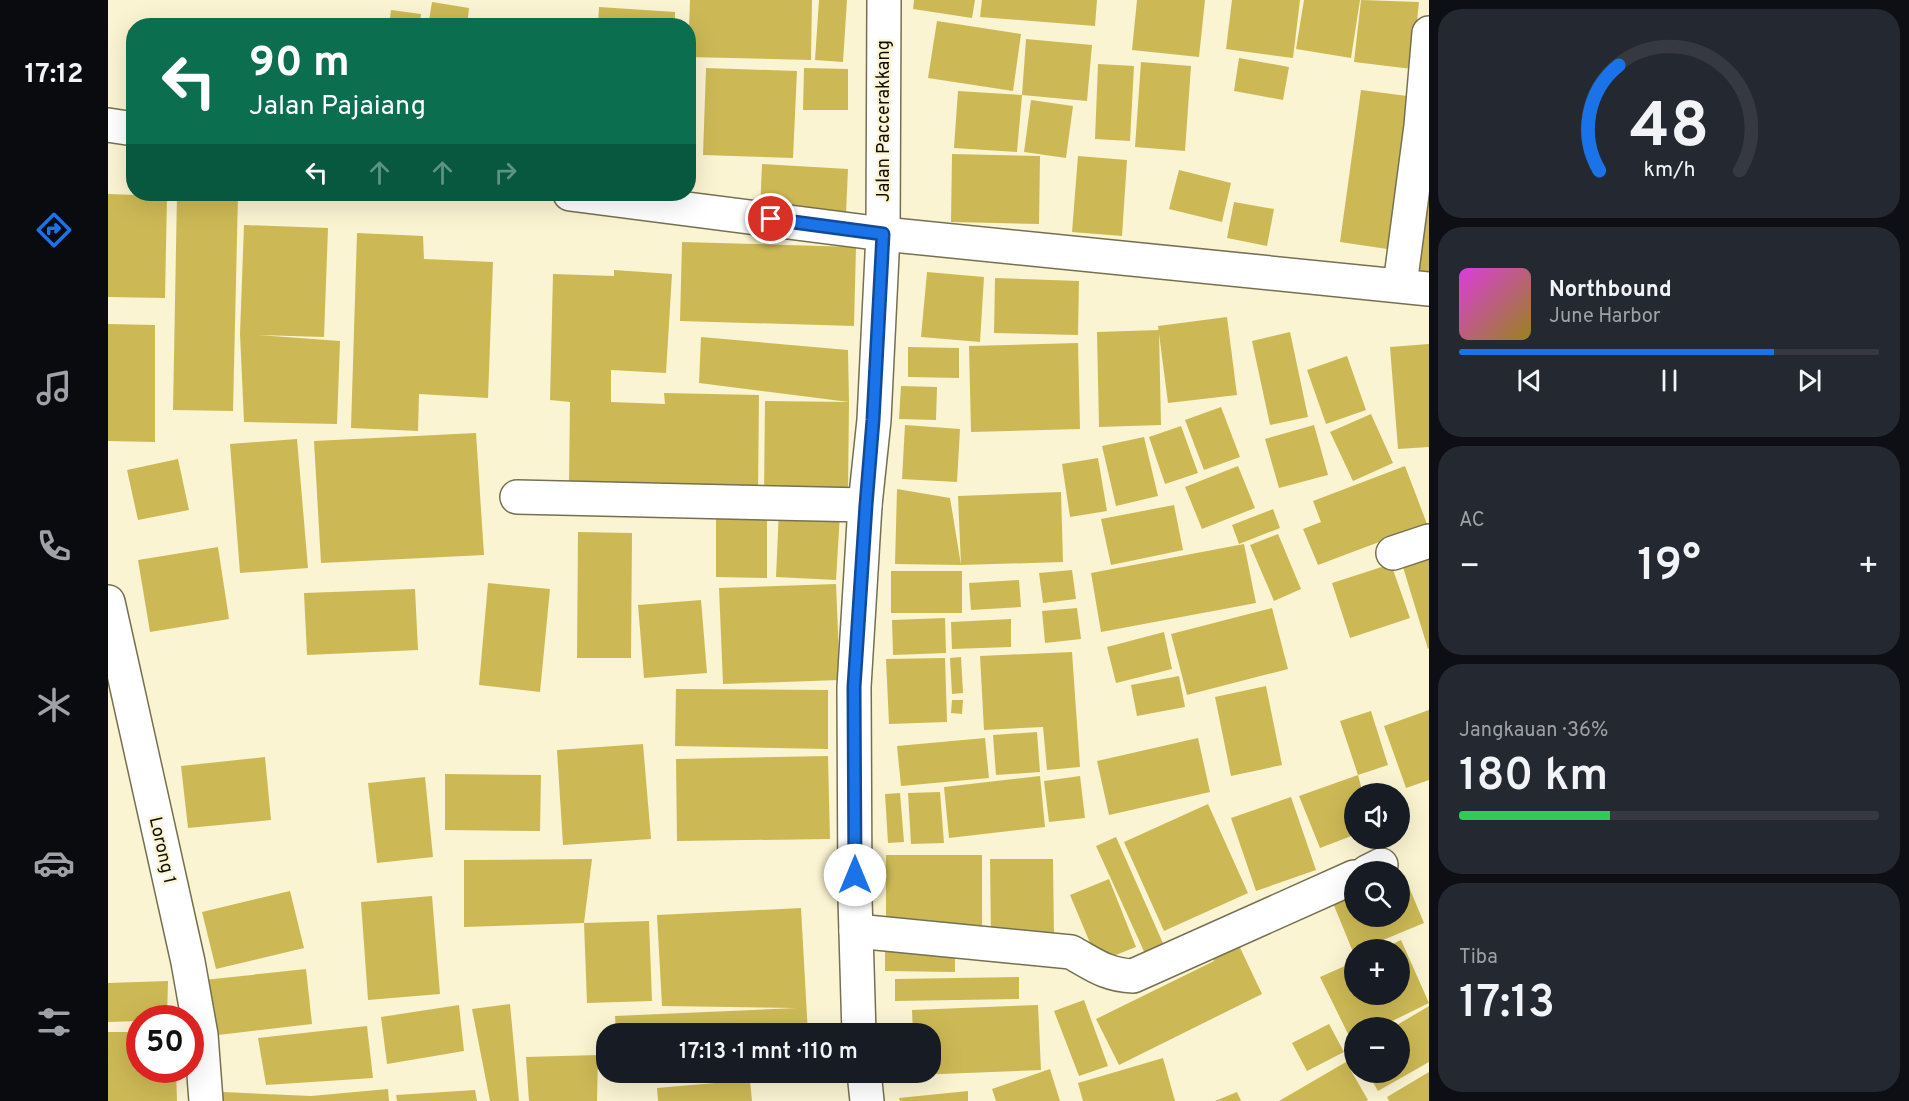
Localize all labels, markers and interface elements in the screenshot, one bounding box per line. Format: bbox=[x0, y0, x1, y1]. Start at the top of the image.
text: 90 m bbox=[249, 38, 350, 91]
street label: Jalan Paccerakkang bbox=[873, 40, 896, 202]
icon: left bbox=[150, 42, 228, 120]
text: 17:12 bbox=[24, 58, 84, 92]
text: Jalan Pajaiang bbox=[249, 90, 426, 124]
text: 48 bbox=[1629, 90, 1709, 169]
icon: left bbox=[300, 156, 333, 189]
icon: ahead bbox=[363, 156, 396, 189]
icon: ahead bbox=[426, 156, 459, 189]
icon: right bbox=[489, 156, 522, 189]
text: km/h bbox=[1643, 157, 1695, 184]
pin bbox=[745, 193, 796, 244]
icon: arrive bbox=[754, 202, 787, 235]
icon: directions bbox=[33, 209, 75, 251]
text: Northbound bbox=[1549, 277, 1672, 304]
text: June Harbor bbox=[1549, 304, 1661, 330]
icon: previous bbox=[1513, 364, 1546, 397]
icon: pause bbox=[1653, 364, 1686, 397]
icon: next bbox=[1793, 364, 1826, 397]
icon: music bbox=[33, 367, 75, 409]
text: AC bbox=[1459, 508, 1485, 534]
icon: phone bbox=[33, 525, 75, 567]
text: 19° bbox=[1637, 539, 1701, 596]
text: − bbox=[1459, 547, 1480, 589]
text: + bbox=[1858, 547, 1879, 589]
icon: climate bbox=[33, 684, 75, 726]
text: Jangkauan · 36% bbox=[1459, 718, 1608, 744]
text: 180 km bbox=[1459, 749, 1608, 806]
map controls bbox=[1344, 783, 1410, 1083]
button: sound bbox=[1344, 783, 1410, 849]
street label: Lorong 1 bbox=[143, 815, 180, 886]
icon: car bbox=[33, 842, 75, 884]
position arrow bbox=[823, 843, 887, 907]
button: search bbox=[1344, 861, 1410, 927]
button: + bbox=[1344, 939, 1410, 1005]
text: Tiba bbox=[1459, 945, 1498, 971]
text: 17:13 bbox=[1459, 976, 1555, 1033]
icon: filters bbox=[33, 1001, 75, 1043]
speed limit sign: 50 bbox=[126, 1005, 204, 1083]
button: − bbox=[1344, 1017, 1410, 1083]
text: 17:13 · 1 mnt · 110 m bbox=[679, 1039, 858, 1066]

